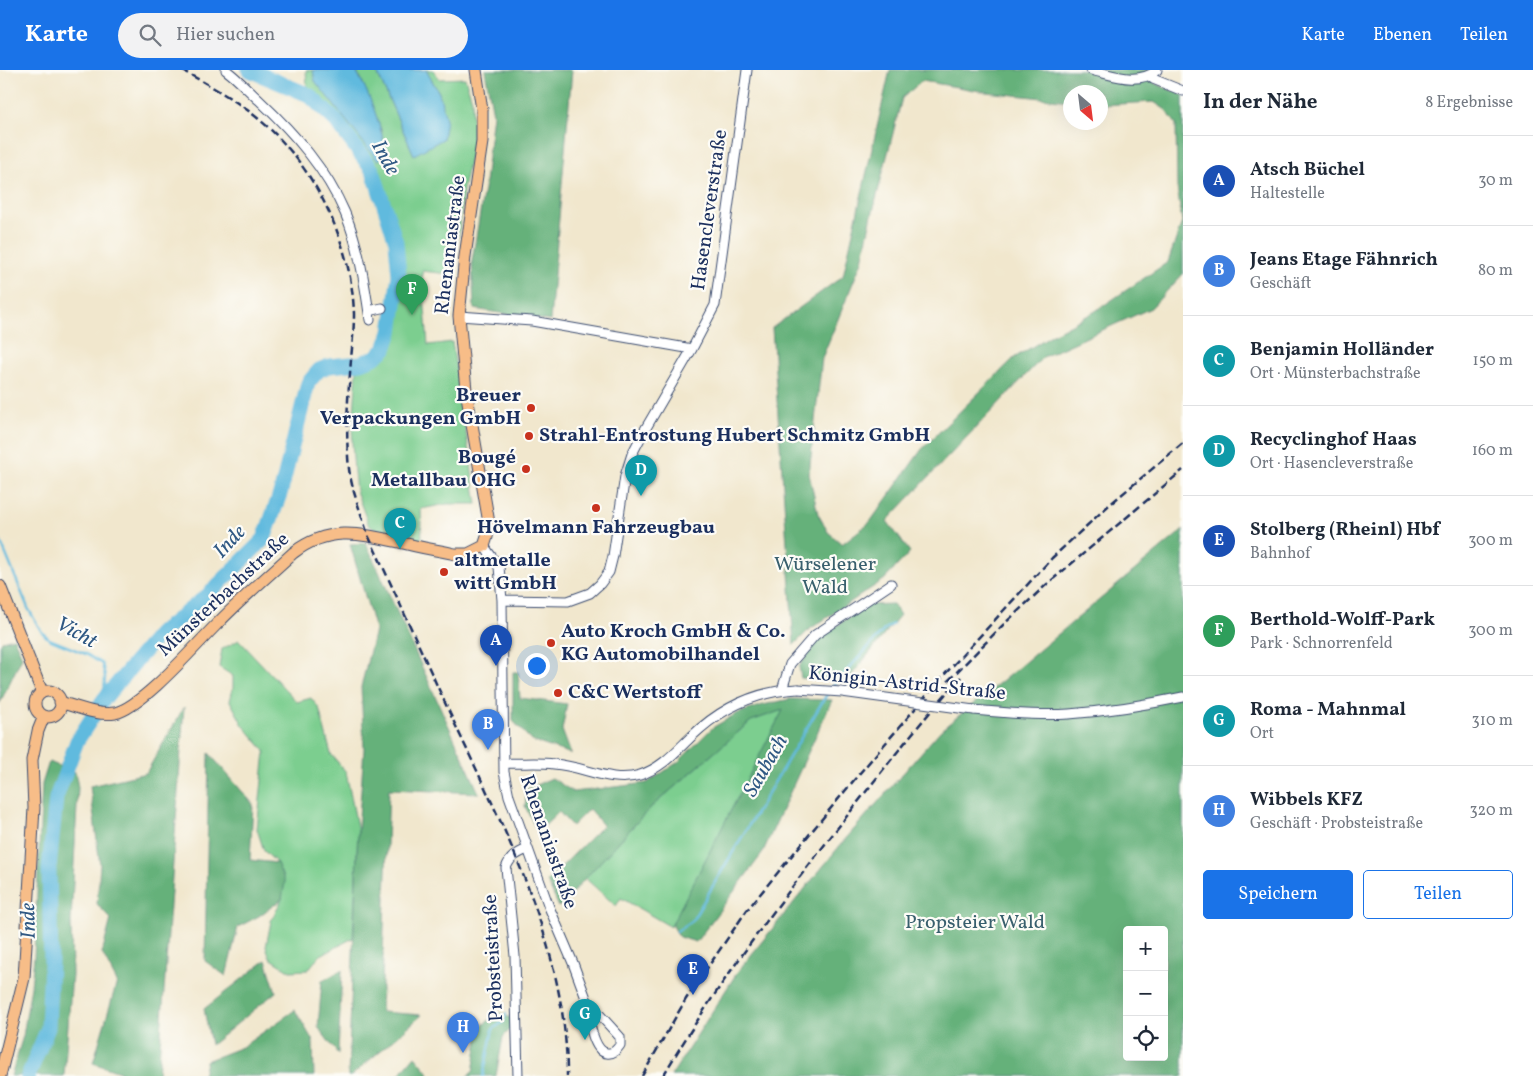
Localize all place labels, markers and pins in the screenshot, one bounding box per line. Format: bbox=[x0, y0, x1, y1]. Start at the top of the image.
pin: F bbox=[396, 274, 428, 315]
place label: Breuer Verpackungen GmbH bbox=[320, 382, 521, 433]
marker: Breuer Verpackungen GmbH bbox=[525, 402, 537, 414]
place label: Strahl-Entrostung Hubert Schmitz GmbH bbox=[539, 422, 930, 450]
marker: Strahl-Entrostung Hubert Schmitz GmbH bbox=[523, 430, 535, 442]
place label: Bougé Metallbau OHG bbox=[371, 444, 516, 495]
pin: D bbox=[625, 455, 657, 496]
marker: Bougé Metallbau OHG bbox=[520, 463, 532, 475]
marker: Hövelmann Fahrzeugbau bbox=[590, 502, 602, 514]
pin: C bbox=[384, 508, 416, 549]
place label: Hövelmann Fahrzeugbau bbox=[477, 514, 715, 542]
place label: altmetalle witt GmbH bbox=[454, 547, 557, 598]
marker: altmetalle witt GmbH bbox=[438, 566, 450, 578]
place label: Auto Kroch GmbH & Co. KG Automobilhandel bbox=[561, 618, 786, 669]
pin: A bbox=[480, 625, 512, 666]
marker: Auto Kroch GmbH & Co. KG Automobilhandel bbox=[545, 637, 557, 649]
place label: C&C Wertstoff bbox=[568, 679, 703, 707]
marker: C&C Wertstoff bbox=[552, 687, 564, 699]
pin: B bbox=[472, 709, 504, 750]
pin: E bbox=[677, 954, 709, 995]
pin: G bbox=[569, 999, 601, 1040]
pin: H bbox=[447, 1012, 479, 1053]

